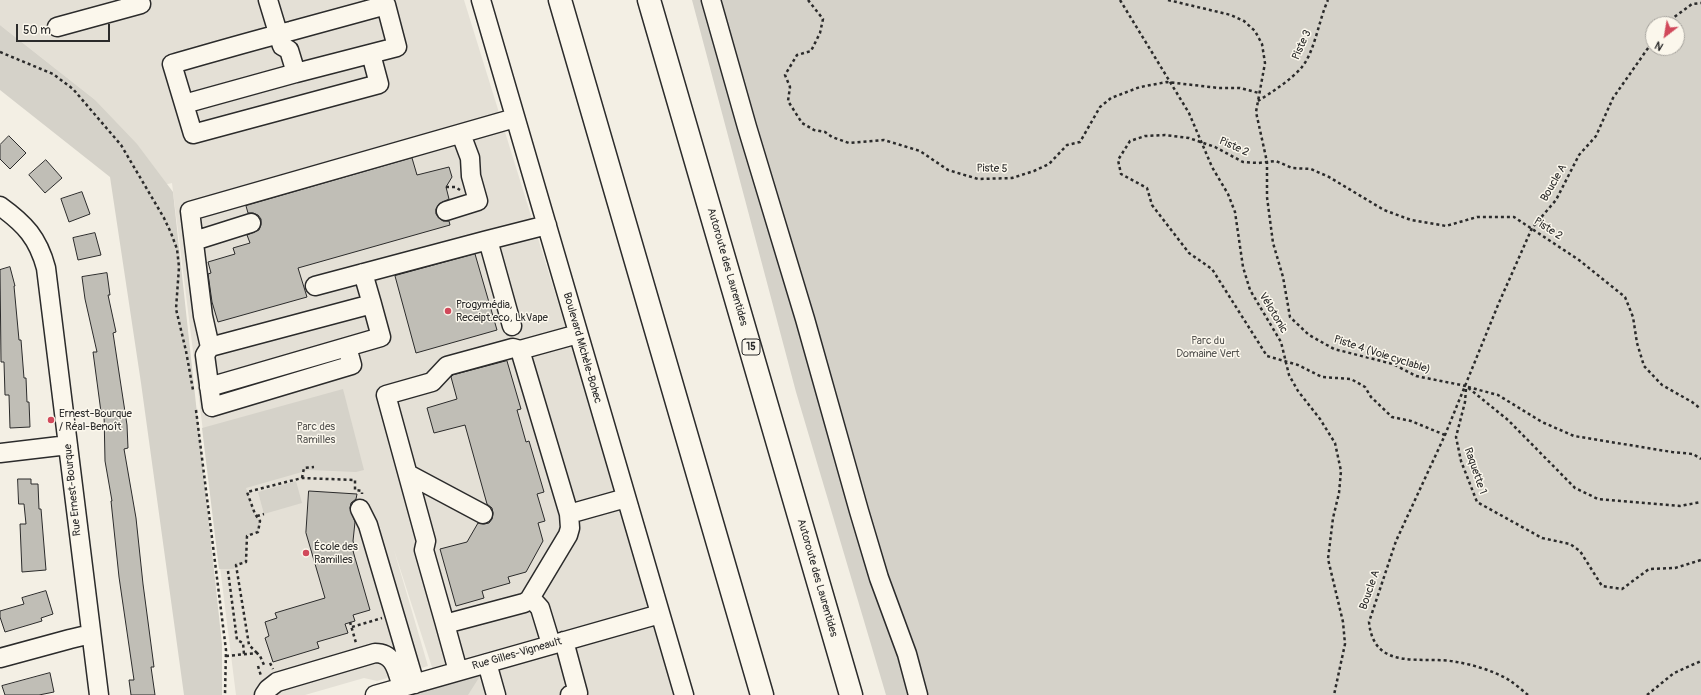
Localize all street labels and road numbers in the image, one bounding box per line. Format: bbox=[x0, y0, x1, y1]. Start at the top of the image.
street label: Piste 3 bbox=[1290, 28, 1314, 62]
street label: Piste 2 bbox=[1217, 135, 1251, 159]
street label: Piste 5 bbox=[976, 162, 1008, 176]
street label: Boucle A bbox=[1538, 162, 1570, 204]
street label: Autoroute des Laurentides bbox=[704, 207, 750, 327]
street label: Piste 2 bbox=[1531, 215, 1565, 243]
street label: Vélotonic bbox=[1256, 290, 1290, 336]
street label: Boulevard Michèle-Bohec bbox=[560, 291, 604, 405]
street label: Piste 4 (Voie cyclable) bbox=[1332, 333, 1432, 377]
road number: 15 bbox=[742, 339, 760, 355]
street label: Rue Ernest-Bourque bbox=[62, 443, 84, 537]
street label: Raquette 1 bbox=[1461, 446, 1489, 496]
street label: Autoroute des Laurentides bbox=[794, 518, 840, 638]
street label: Boucle A bbox=[1357, 569, 1383, 611]
street label: Rue Gilles-Vigneault bbox=[471, 635, 563, 673]

